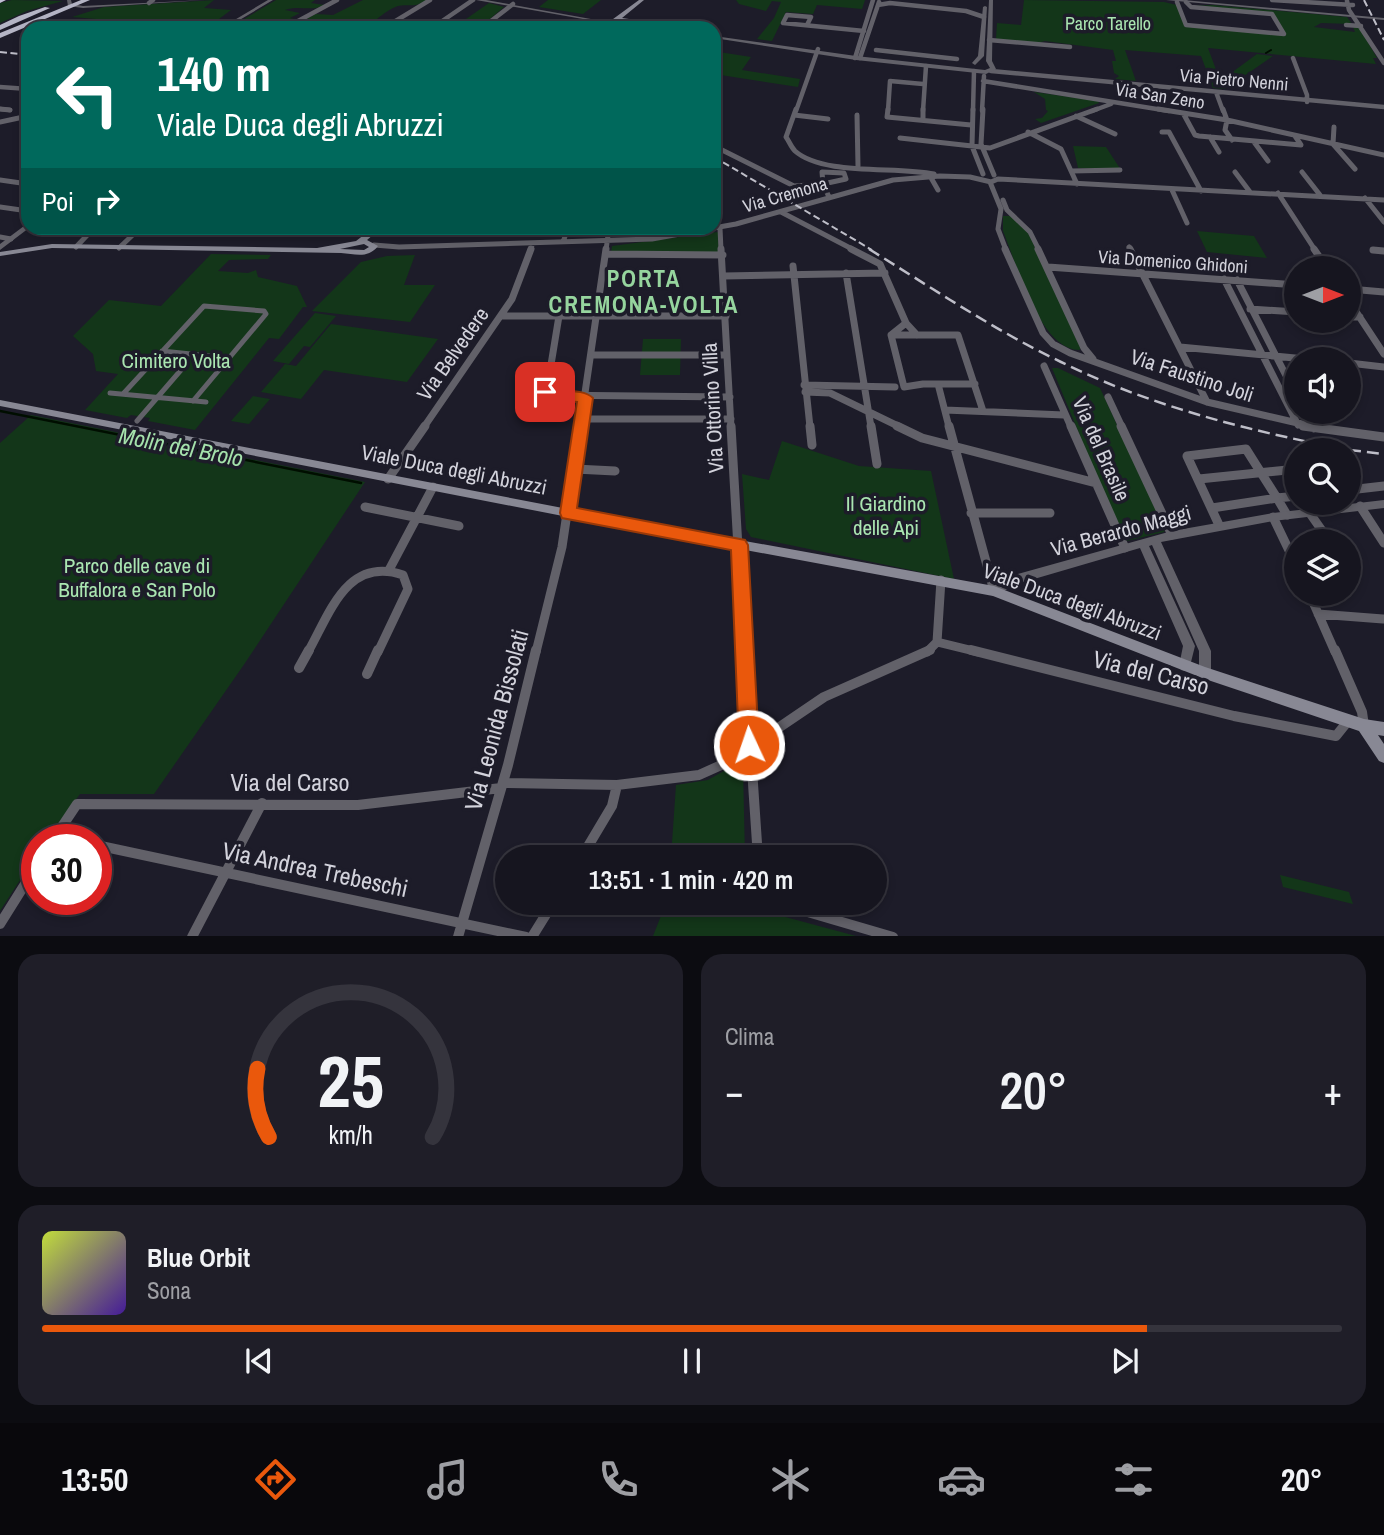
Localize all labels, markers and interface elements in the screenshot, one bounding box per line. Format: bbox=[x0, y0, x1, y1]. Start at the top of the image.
park label: Parco Tarello bbox=[1065, 11, 1151, 36]
text: 140 m bbox=[157, 40, 271, 106]
icon: left bbox=[42, 49, 133, 140]
street label: Via Pietro Nenni bbox=[1179, 62, 1289, 97]
street label: Via San Zeno bbox=[1114, 76, 1206, 115]
text: Viale Duca degli Abruzzi bbox=[157, 103, 444, 146]
street label: Via Cremona bbox=[740, 171, 830, 218]
icon: right bbox=[88, 182, 126, 220]
text: Poi bbox=[42, 184, 74, 219]
street label: Via Domenico Ghidoni bbox=[1097, 244, 1249, 279]
north arrow bbox=[1284, 256, 1362, 332]
map controls bbox=[1284, 256, 1361, 606]
district label: PORTA CREMONA-VOLTA bbox=[549, 263, 739, 320]
street label: Via Belvedere bbox=[410, 301, 495, 406]
street label: Via Ottorino Villa bbox=[695, 342, 730, 474]
street label: Via Faustino Joli bbox=[1127, 342, 1258, 409]
park label: Cimitero Volta bbox=[121, 346, 231, 375]
button: sound bbox=[1284, 347, 1361, 424]
pin bbox=[515, 362, 575, 422]
icon: arrive bbox=[526, 373, 564, 411]
street label: Via del Brasile bbox=[1065, 392, 1137, 506]
water label: Molin del Brolo bbox=[116, 419, 246, 474]
street label: Viale Duca degli Abruzzi bbox=[359, 437, 549, 502]
button: search bbox=[1284, 438, 1361, 515]
park label: Il Giardino delle Api bbox=[846, 489, 926, 542]
street label: Via Berardo Maggi bbox=[1047, 498, 1194, 563]
button: layers bbox=[1284, 529, 1361, 606]
park label: Parco delle cave di Buffalora e San Polo bbox=[58, 551, 216, 604]
street label: Viale Duca degli Abruzzi bbox=[979, 556, 1166, 647]
street label: Via Leonida Bissolati bbox=[456, 625, 536, 814]
street label: Via del Carso bbox=[1090, 642, 1213, 702]
position arrow bbox=[712, 708, 786, 782]
street label: Via del Carso bbox=[231, 766, 349, 798]
speed limit sign: 30 bbox=[21, 824, 112, 915]
street label: Via Andrea Trebeschi bbox=[219, 834, 411, 904]
text: 13:51 · 1 min · 420 m bbox=[589, 862, 793, 897]
text: Clima bbox=[725, 1021, 774, 1052]
text: 25 bbox=[317, 1032, 384, 1130]
text: 20° bbox=[999, 1055, 1068, 1125]
text: − bbox=[725, 1066, 743, 1117]
text: + bbox=[1324, 1066, 1342, 1117]
text: km/h bbox=[328, 1117, 373, 1151]
text: Blue Orbit bbox=[147, 1240, 250, 1275]
text: Sona bbox=[147, 1275, 191, 1306]
icon: previous bbox=[240, 1342, 278, 1380]
icon: pause bbox=[673, 1342, 711, 1380]
icon: next bbox=[1106, 1342, 1144, 1380]
icon: directions bbox=[251, 1455, 300, 1504]
icon: music bbox=[423, 1455, 472, 1504]
icon: phone bbox=[594, 1455, 643, 1504]
icon: climate bbox=[766, 1455, 815, 1504]
icon: car bbox=[937, 1455, 986, 1504]
icon: filters bbox=[1109, 1455, 1158, 1504]
text: 13:50 bbox=[61, 1458, 128, 1501]
text: 20° bbox=[1281, 1458, 1323, 1501]

